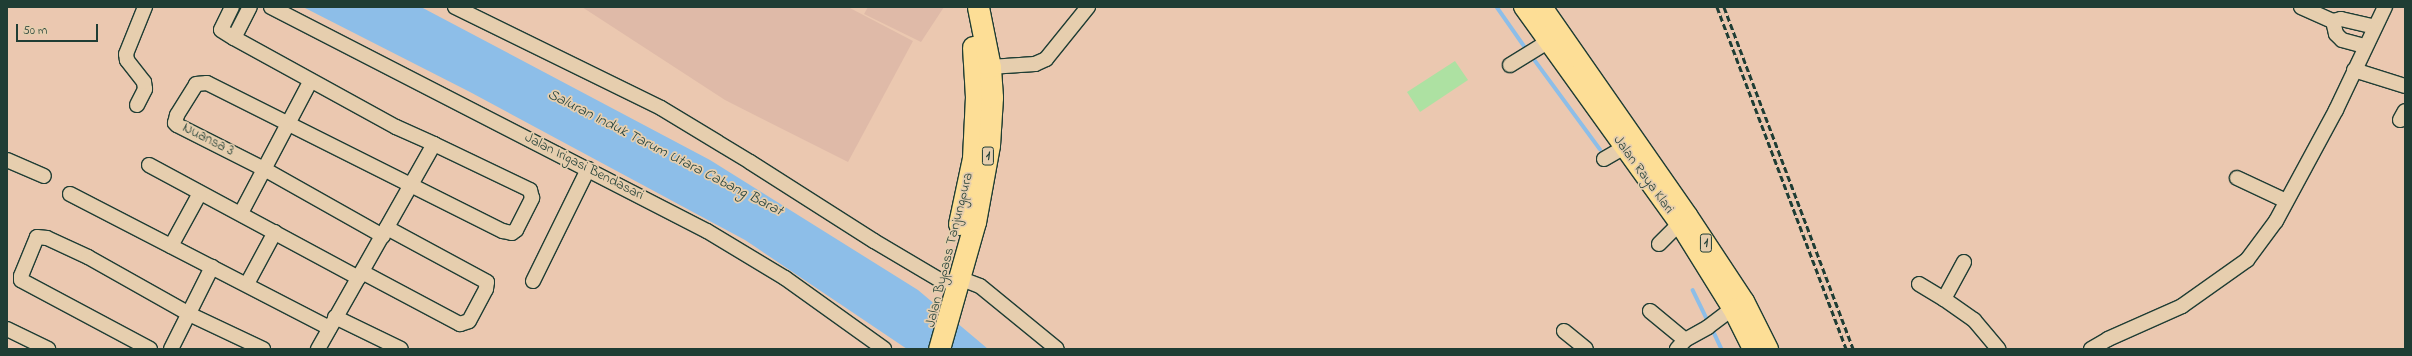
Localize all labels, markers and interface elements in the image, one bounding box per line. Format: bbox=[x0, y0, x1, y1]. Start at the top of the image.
scale bar bbox=[18, 16, 100, 42]
text: 50 m bbox=[23, 22, 47, 40]
water label: Saluran Induk Tarum Utara Cabang Barat bbox=[544, 86, 786, 220]
street label: Nuansa 3 bbox=[179, 120, 237, 160]
street label: Jalan Irigasi Bendasari bbox=[522, 130, 646, 204]
street label: Jalan Raya Klari bbox=[1609, 133, 1677, 217]
road number: 1 bbox=[981, 145, 995, 167]
street label: Jalan Bypass Tanjungpura bbox=[923, 171, 977, 329]
road number: 1 bbox=[1699, 232, 1713, 254]

